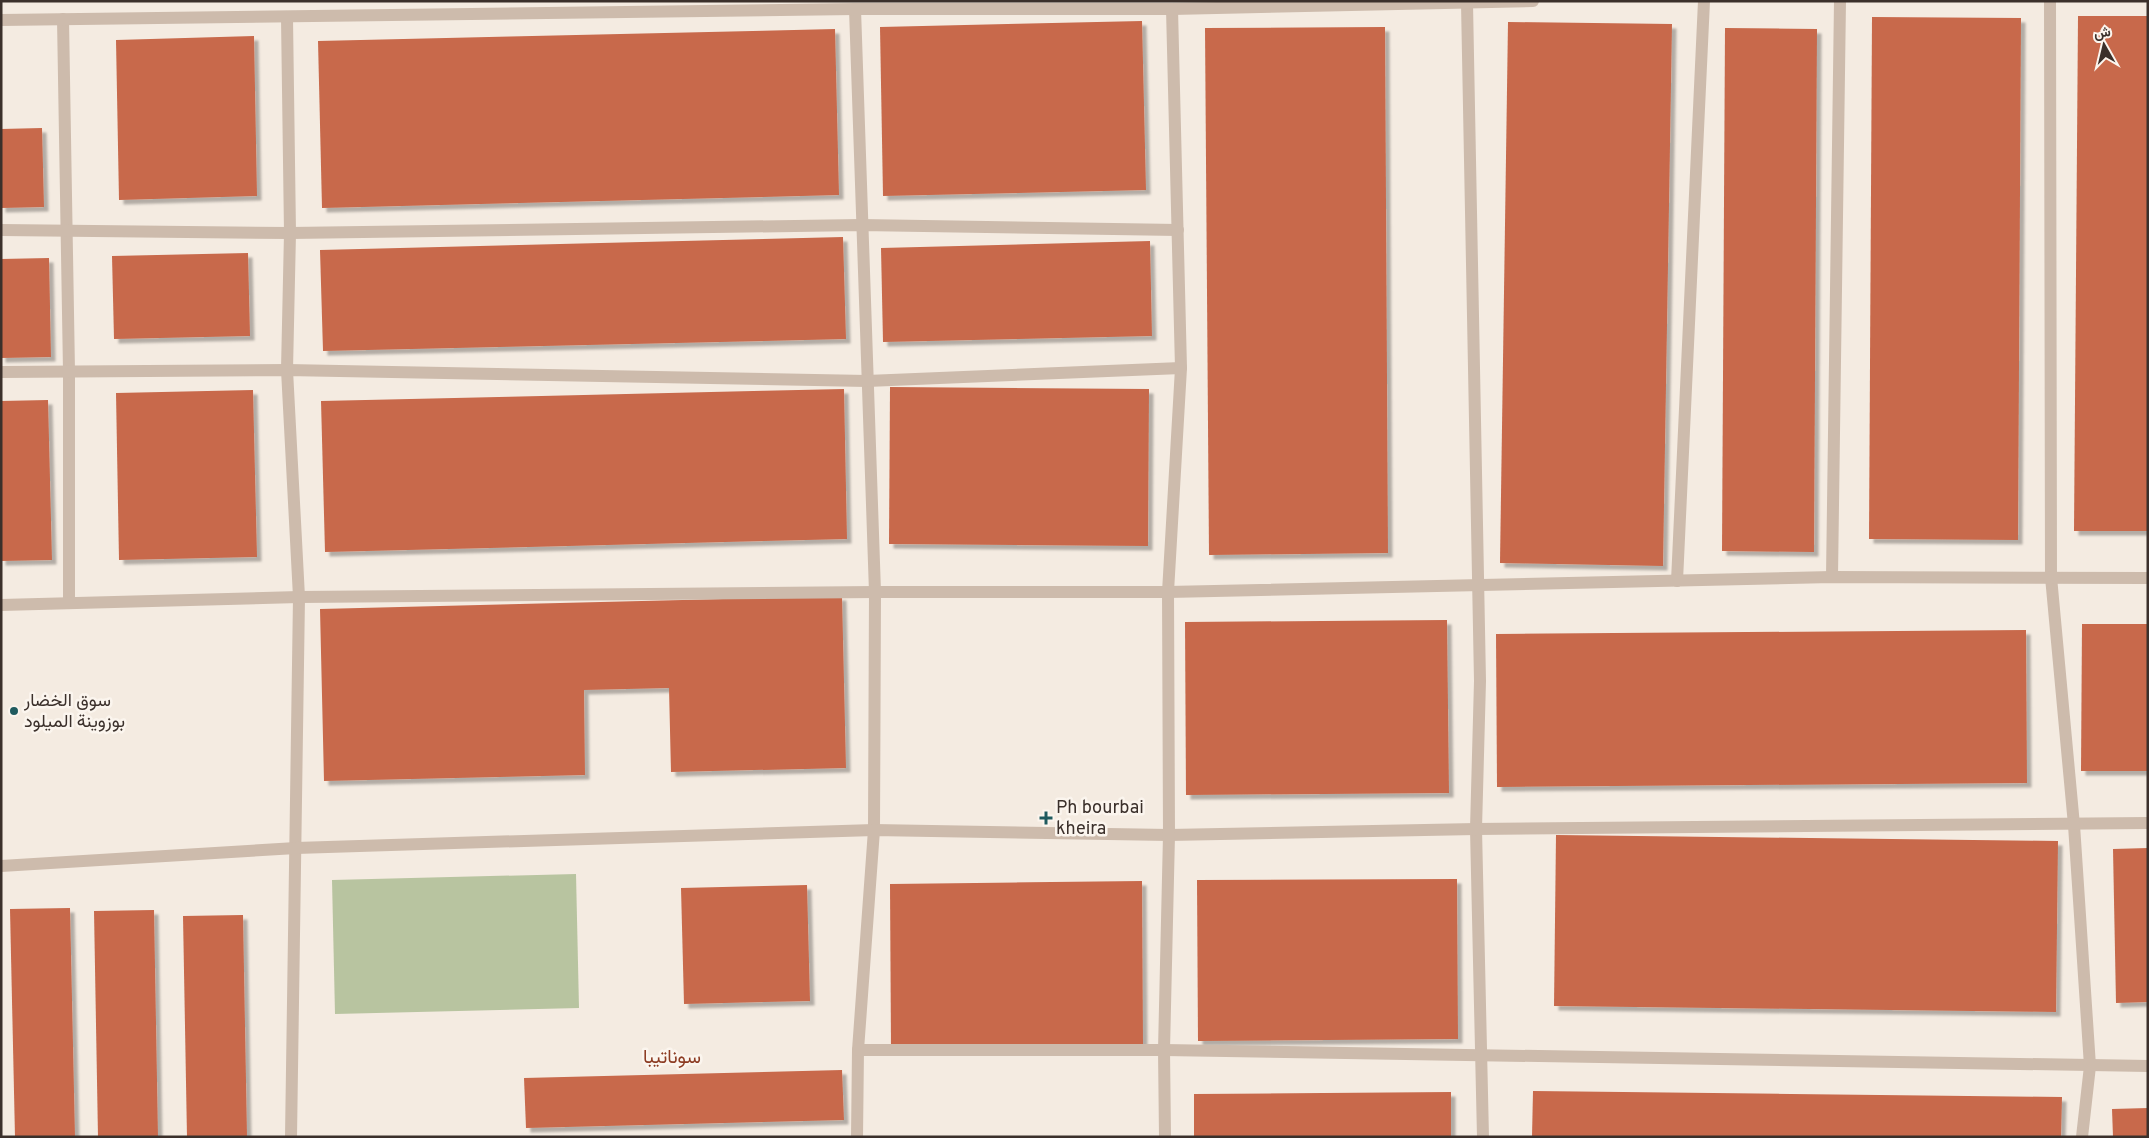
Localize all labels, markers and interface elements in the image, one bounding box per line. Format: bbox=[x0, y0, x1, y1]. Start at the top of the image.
north arrow bbox=[2079, 20, 2129, 70]
text: ش bbox=[2093, 24, 2112, 43]
place label: سوق الخضار بوزوينة الميلود bbox=[23, 690, 125, 734]
marker: سوق الخضار بوزوينة الميلود bbox=[8, 705, 20, 717]
place label: Ph bourbai kheira bbox=[1056, 797, 1144, 841]
marker: Ph bourbai kheira bbox=[1040, 812, 1052, 824]
district label: سوناتيبا bbox=[643, 1046, 701, 1070]

